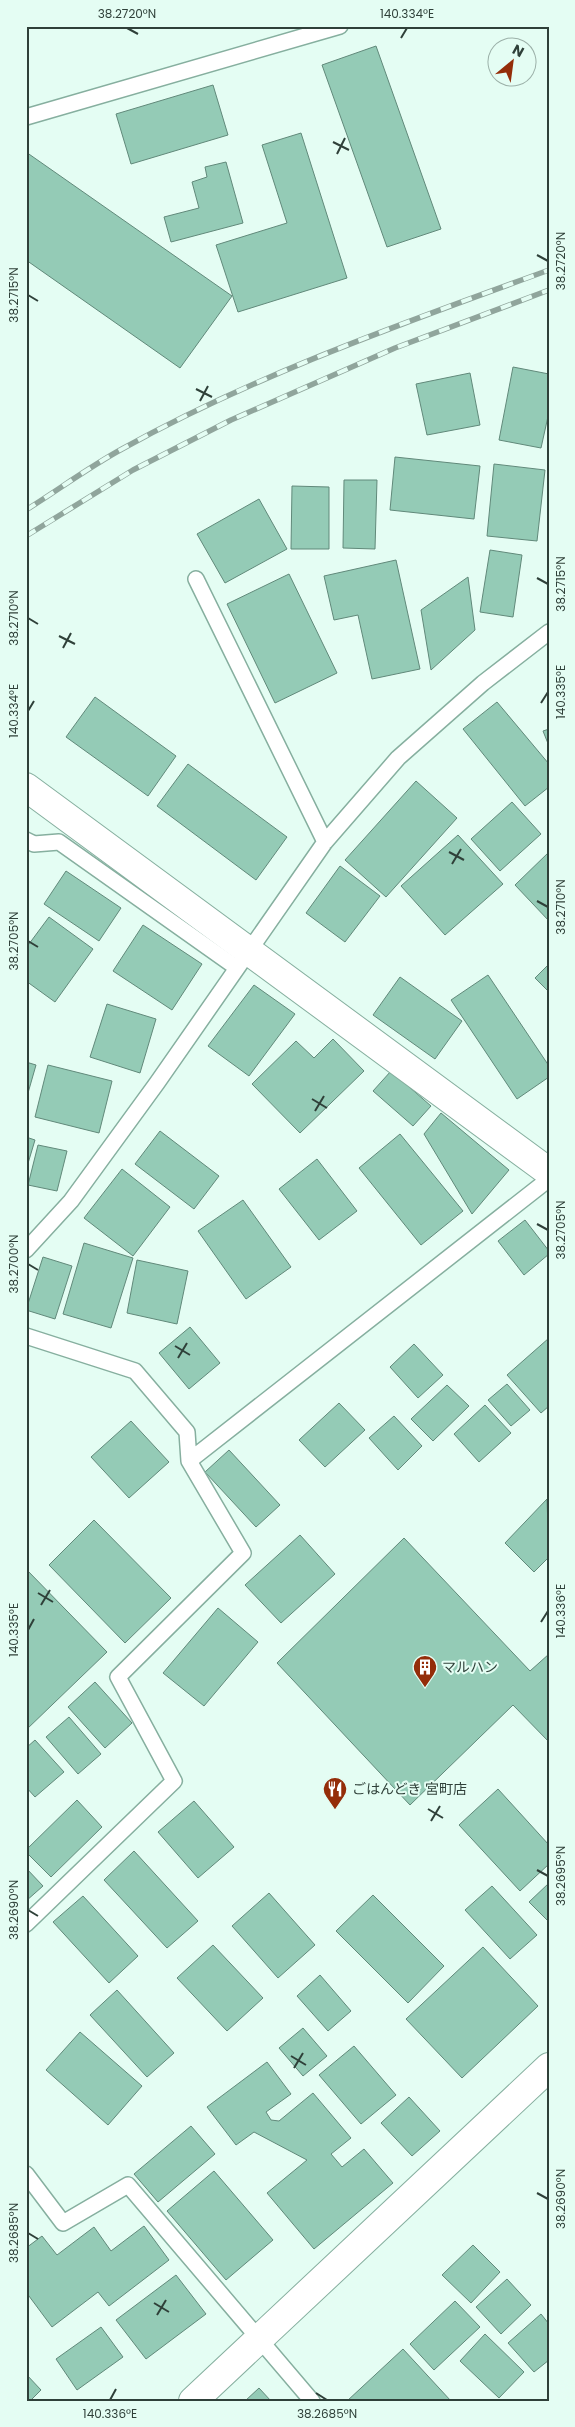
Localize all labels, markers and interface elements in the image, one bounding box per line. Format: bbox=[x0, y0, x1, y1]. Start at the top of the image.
text: 38.2720°N bbox=[98, 5, 156, 22]
text: 140.334°E bbox=[380, 5, 434, 22]
north arrow bbox=[488, 38, 538, 88]
text: N bbox=[509, 39, 528, 62]
text: 38.2720°N bbox=[552, 232, 569, 290]
text: 38.2715°N bbox=[5, 267, 22, 323]
text: 38.2715°N bbox=[552, 556, 569, 612]
text: 38.2710°N bbox=[5, 590, 22, 646]
text: 140.335°E bbox=[552, 665, 569, 719]
text: 140.334°E bbox=[5, 684, 22, 738]
text: 38.2710°N bbox=[552, 879, 569, 935]
text: 38.2705°N bbox=[5, 911, 22, 971]
text: 38.2705°N bbox=[552, 1200, 569, 1260]
text: 38.2700°N bbox=[5, 1234, 22, 1294]
text: 140.336°E bbox=[552, 1584, 569, 1638]
text: 140.335°E bbox=[5, 1603, 22, 1657]
building icon: マルハン bbox=[412, 1654, 438, 1688]
place label: マルハン bbox=[442, 1657, 498, 1677]
restaurant icon: ごはんどき 宮町店 bbox=[322, 1776, 348, 1810]
place label: ごはんどき 宮町店 bbox=[352, 1779, 467, 1799]
text: 38.2695°N bbox=[552, 1846, 569, 1906]
text: 38.2690°N bbox=[5, 1880, 22, 1940]
text: 38.2690°N bbox=[552, 2169, 569, 2229]
text: 38.2685°N bbox=[5, 2203, 22, 2263]
text: 140.336°E bbox=[83, 2405, 137, 2422]
text: 38.2685°N bbox=[297, 2405, 357, 2422]

